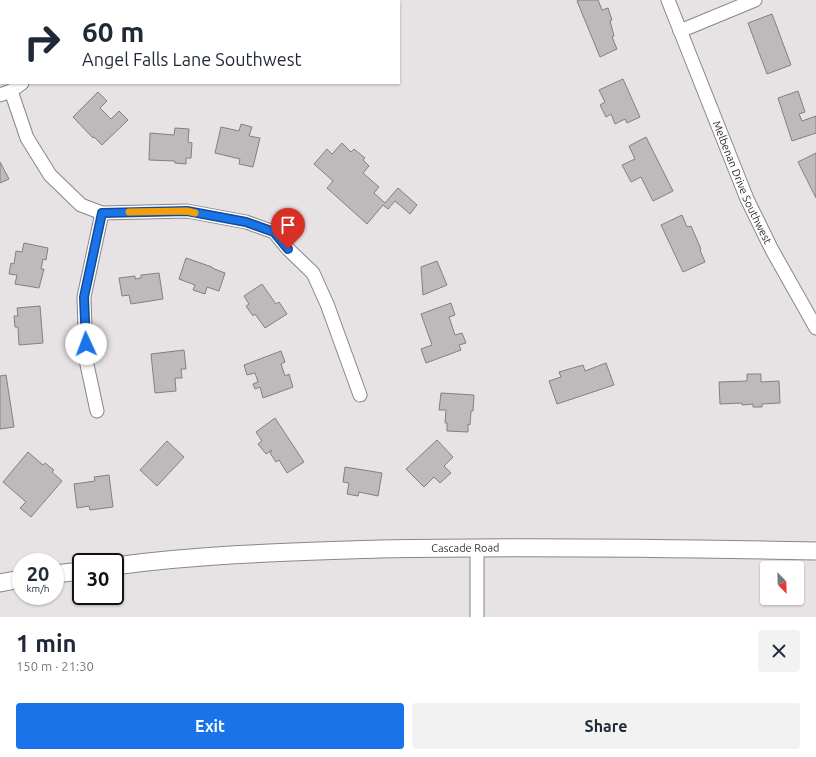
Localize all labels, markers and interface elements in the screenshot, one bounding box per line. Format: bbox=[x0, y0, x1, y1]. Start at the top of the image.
icon: right bbox=[16, 16, 68, 68]
text: 60 m bbox=[82, 16, 144, 47]
text: Angel Falls Lane Southwest bbox=[82, 49, 302, 69]
street label: Melbenan Drive Southwest bbox=[711, 119, 774, 247]
pin bbox=[271, 208, 305, 249]
icon: arrive bbox=[277, 214, 299, 236]
position arrow bbox=[65, 323, 107, 365]
street label: Cascade Road bbox=[431, 542, 500, 554]
speed limit sign: 30 bbox=[72, 553, 124, 605]
north arrow bbox=[760, 561, 804, 605]
map controls bbox=[760, 561, 804, 605]
text: 20 bbox=[27, 562, 49, 585]
text: km/h bbox=[26, 583, 50, 594]
text: 1 min bbox=[16, 630, 77, 657]
button: close bbox=[758, 630, 800, 672]
text: 150 m · 21:30 bbox=[16, 659, 94, 673]
button: Exit bbox=[16, 703, 404, 749]
button: Share bbox=[412, 703, 800, 749]

